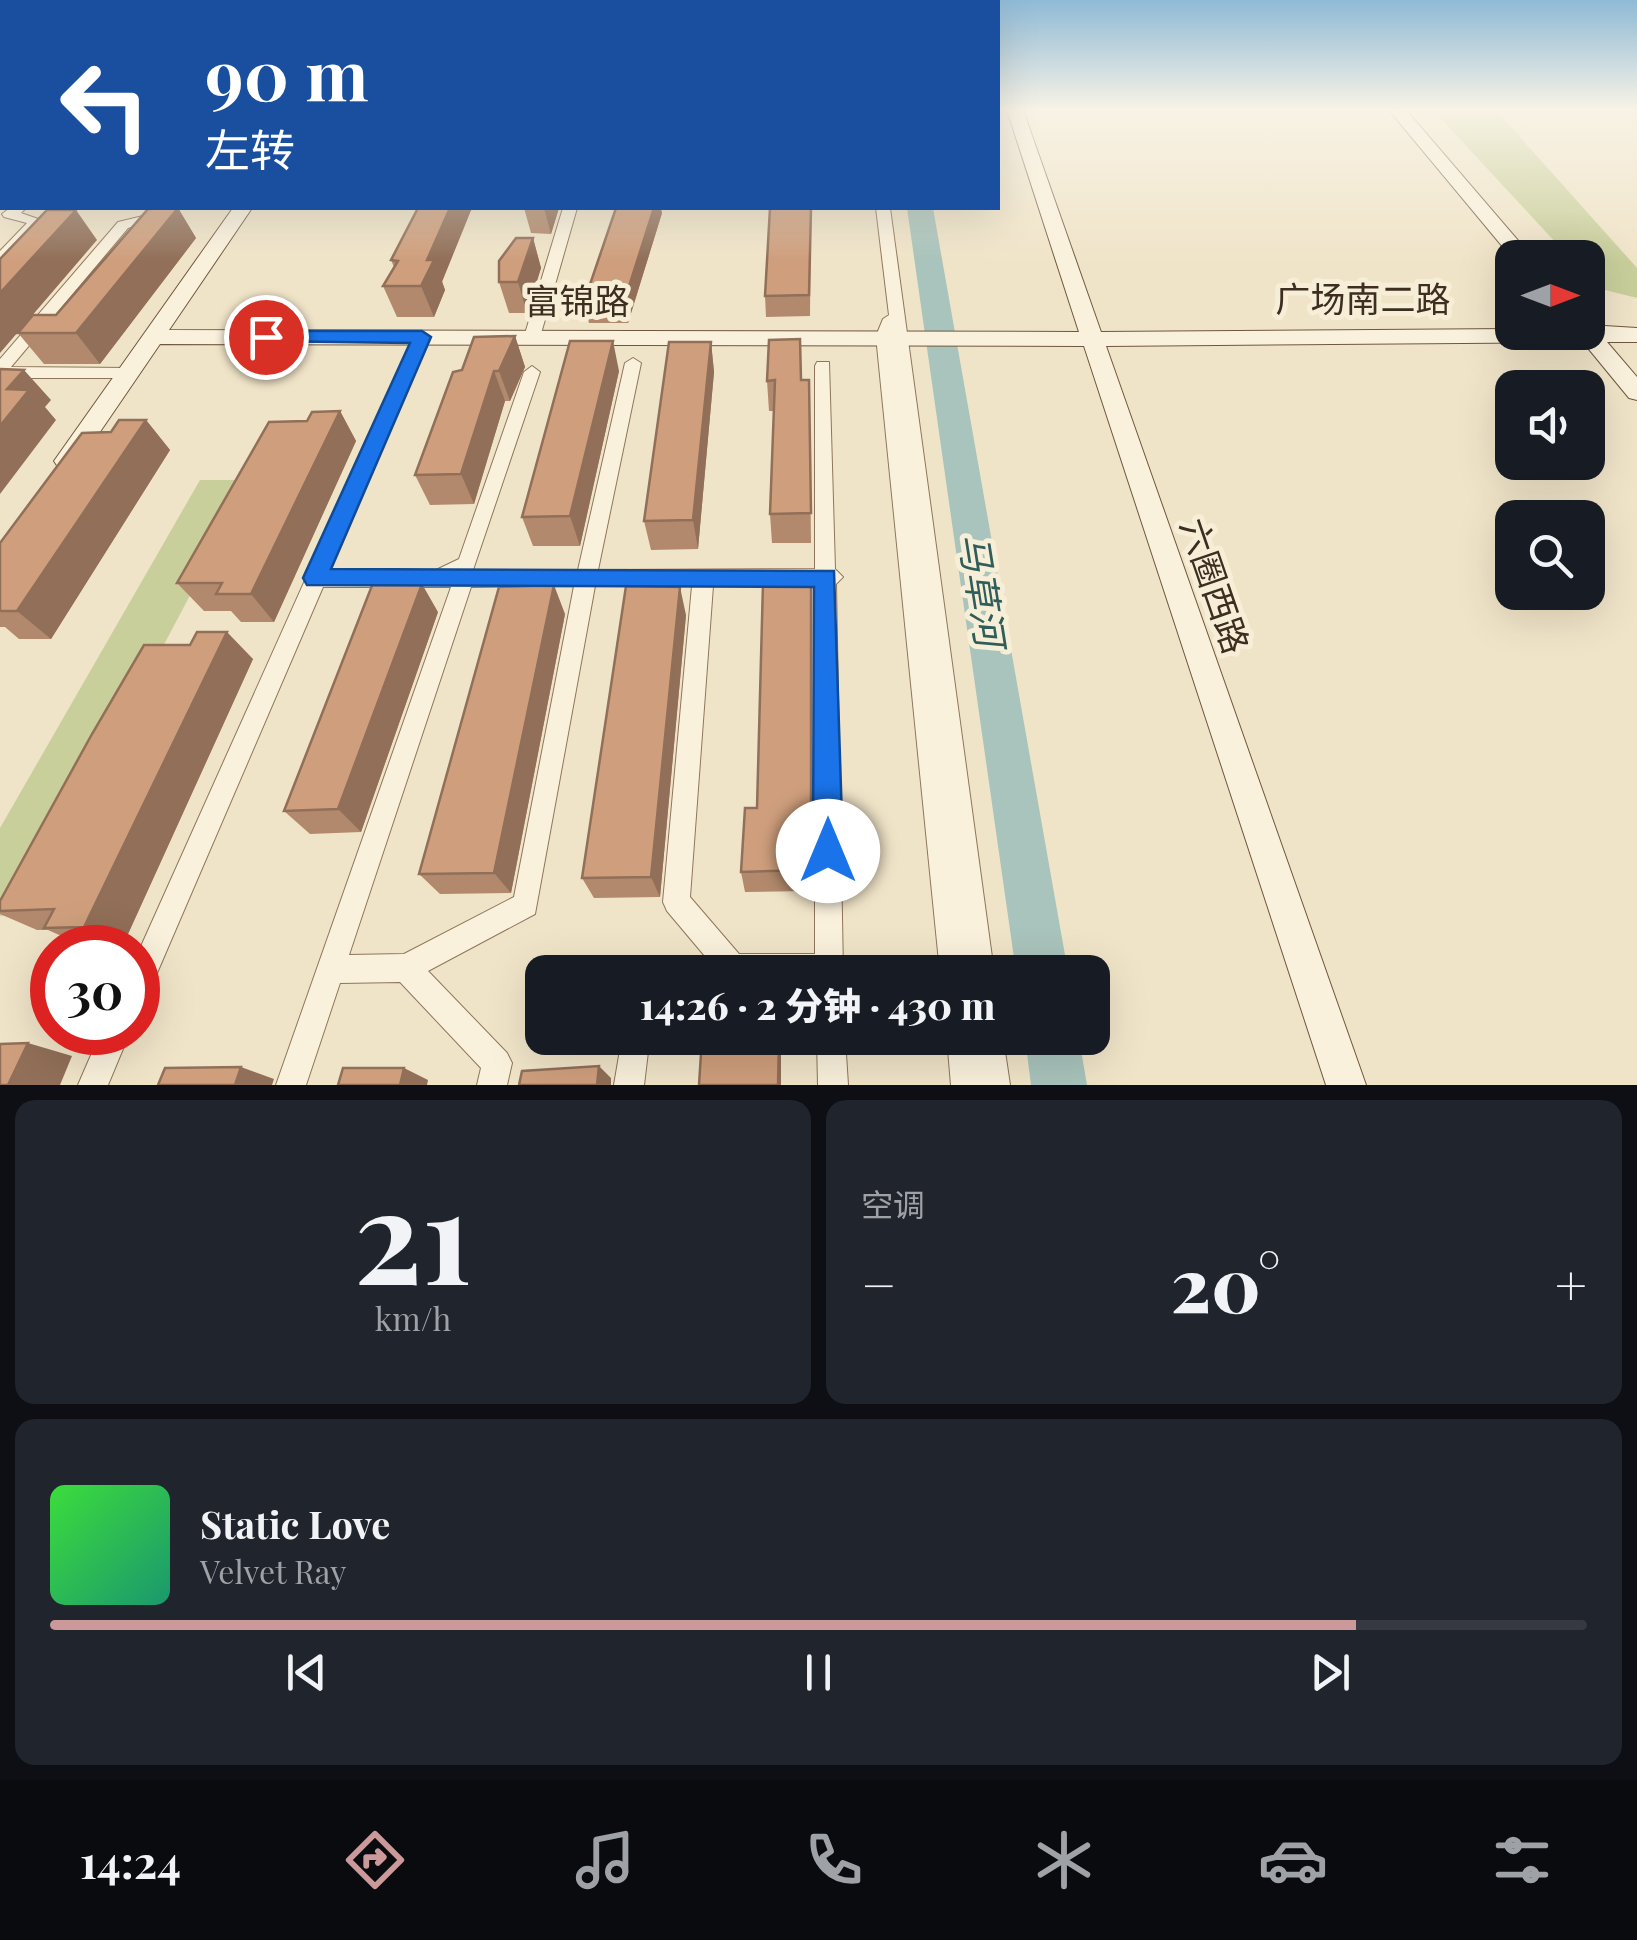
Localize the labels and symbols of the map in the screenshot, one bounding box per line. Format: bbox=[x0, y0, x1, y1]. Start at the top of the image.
north arrow bbox=[1495, 240, 1605, 350]
street label: 广场南二路 bbox=[1275, 274, 1451, 321]
street label: 富锦路 bbox=[524, 276, 630, 323]
pin bbox=[224, 295, 309, 380]
street label: 六圈西路 bbox=[1171, 511, 1261, 659]
water label: 马草河 bbox=[949, 529, 1019, 657]
position arrow bbox=[776, 799, 880, 903]
speed limit sign: 30 bbox=[30, 925, 160, 1055]

